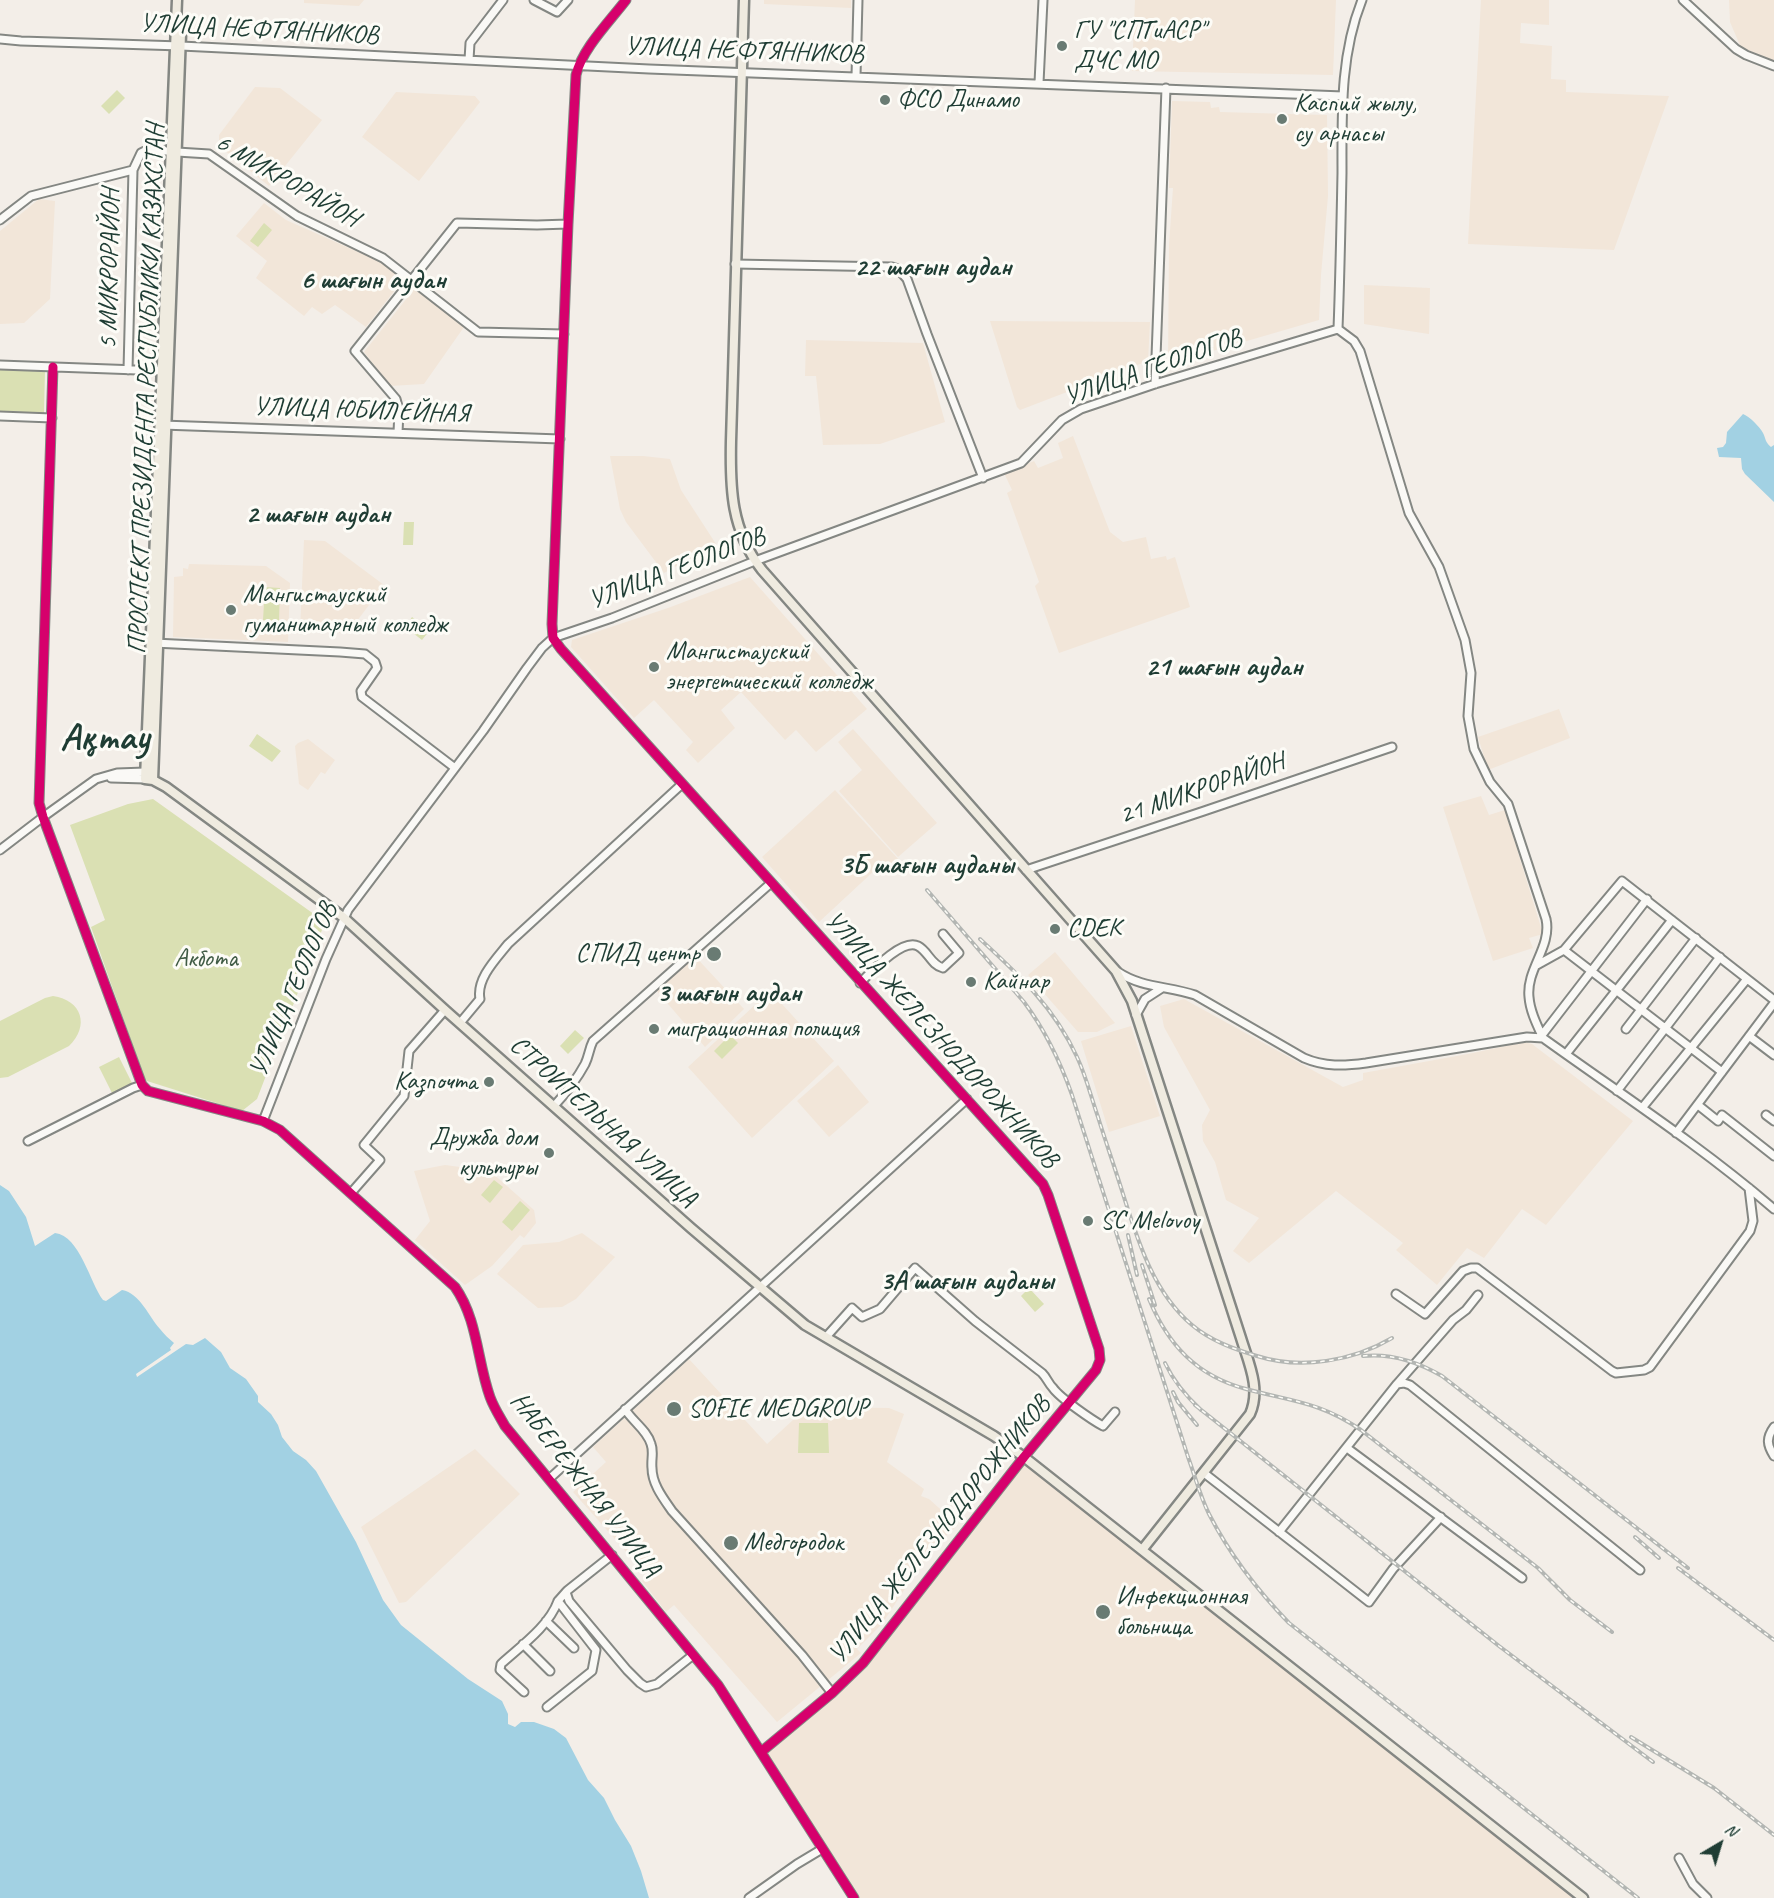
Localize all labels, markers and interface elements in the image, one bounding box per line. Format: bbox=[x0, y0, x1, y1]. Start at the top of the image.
street label: УЛИЦА НЕФТЯННИКОВ bbox=[139, 8, 379, 52]
place label: ГУ "СПТиАСР" ДЧС МО bbox=[1074, 15, 1205, 76]
street label: УЛИЦА НЕФТЯННИКОВ bbox=[624, 31, 864, 71]
marker: ГУ "СПТиАСР" ДЧС МО bbox=[1055, 39, 1069, 53]
place label: ФСО Динамо bbox=[897, 84, 1019, 116]
place label: Каспий жылу, су арнасы bbox=[1294, 88, 1417, 150]
marker: ФСО Динамо bbox=[878, 93, 892, 107]
marker: Каспий жылу, су арнасы bbox=[1275, 112, 1289, 126]
street label: ПРОСПЕКТ ПРЕЗИДЕНТА РЕСПУБЛИКИ КАЗАХСТАН bbox=[122, 123, 172, 655]
street label: 6 МИКРОРАЙОН bbox=[210, 127, 364, 235]
street label: 5 МИКРОРАЙОН bbox=[93, 189, 127, 349]
district label: 22 шағын аудан bbox=[855, 252, 1011, 284]
district label: 6 шағын аудан bbox=[300, 265, 446, 297]
street label: УЛИЦА ГЕОЛОГОВ bbox=[1060, 323, 1246, 413]
street label: УЛИЦА ЮБИЛЕЙНАЯ bbox=[253, 392, 469, 430]
district label: 2 шағын аудан bbox=[246, 499, 390, 531]
street label: УЛИЦА ГЕОЛОГОВ bbox=[585, 521, 769, 617]
place label: Мангистауский гуманитарный колледж bbox=[243, 579, 447, 640]
marker: Мангистауский гуманитарный колледж bbox=[224, 603, 238, 617]
place label: Мангистауский энергетический колледж bbox=[666, 636, 872, 698]
district label: 21 шағын аудан bbox=[1146, 652, 1302, 684]
marker: Мангистауский энергетический колледж bbox=[647, 660, 661, 674]
district label: Ақтау bbox=[60, 716, 150, 762]
street label: 21 МИКРОРАЙОН bbox=[1116, 746, 1288, 832]
district label: 3Б шағын ауданы bbox=[840, 850, 1014, 882]
street label: УЛИЦА ГЕОЛОГОВ bbox=[243, 898, 345, 1082]
street label: УЛИЦА ЖЕЛЕЗНОДОРОЖНИКОВ bbox=[817, 905, 1065, 1175]
place label: CDEK bbox=[1067, 913, 1121, 945]
marker: CDEK bbox=[1048, 922, 1062, 936]
place label: СПИД центр bbox=[576, 938, 700, 970]
park label: Акбота bbox=[174, 943, 238, 975]
marker: СПИД центр bbox=[705, 945, 723, 963]
place label: Кайнар bbox=[983, 966, 1049, 998]
marker: Кайнар bbox=[964, 975, 978, 989]
district label: 3 шағын аудан bbox=[657, 978, 801, 1010]
place label: миграционная полиция bbox=[666, 1013, 859, 1045]
marker: миграционная полиция bbox=[647, 1022, 661, 1036]
street label: СТРОИТЕЛЬНАЯ УЛИЦА bbox=[503, 1030, 703, 1214]
place label: Казпочта bbox=[394, 1066, 477, 1098]
marker: Казпочта bbox=[482, 1075, 496, 1089]
place label: Дружба дом культуры bbox=[429, 1122, 537, 1184]
marker: Дружба дом культуры bbox=[542, 1146, 556, 1160]
place label: SC Melovoy bbox=[1100, 1205, 1199, 1237]
marker: SC Melovoy bbox=[1081, 1214, 1095, 1228]
district label: 3А шағын ауданы bbox=[880, 1266, 1054, 1298]
street label: НАБЕРЕЖНАЯ УЛИЦА bbox=[503, 1386, 667, 1584]
street label: УЛИЦА ЖЕЛЕЗНОДОРОЖНИКОВ bbox=[823, 1390, 1057, 1670]
place label: SOFIE MEDGROUP bbox=[688, 1393, 868, 1425]
marker: SOFIE MEDGROUP bbox=[665, 1400, 683, 1418]
place label: Медгородок bbox=[744, 1527, 843, 1559]
marker: Медгородок bbox=[722, 1534, 740, 1552]
place label: Инфекционная больница bbox=[1116, 1581, 1247, 1642]
marker: Инфекционная больница bbox=[1094, 1603, 1112, 1621]
north arrow bbox=[1690, 1814, 1750, 1874]
text: N bbox=[1721, 1819, 1741, 1841]

